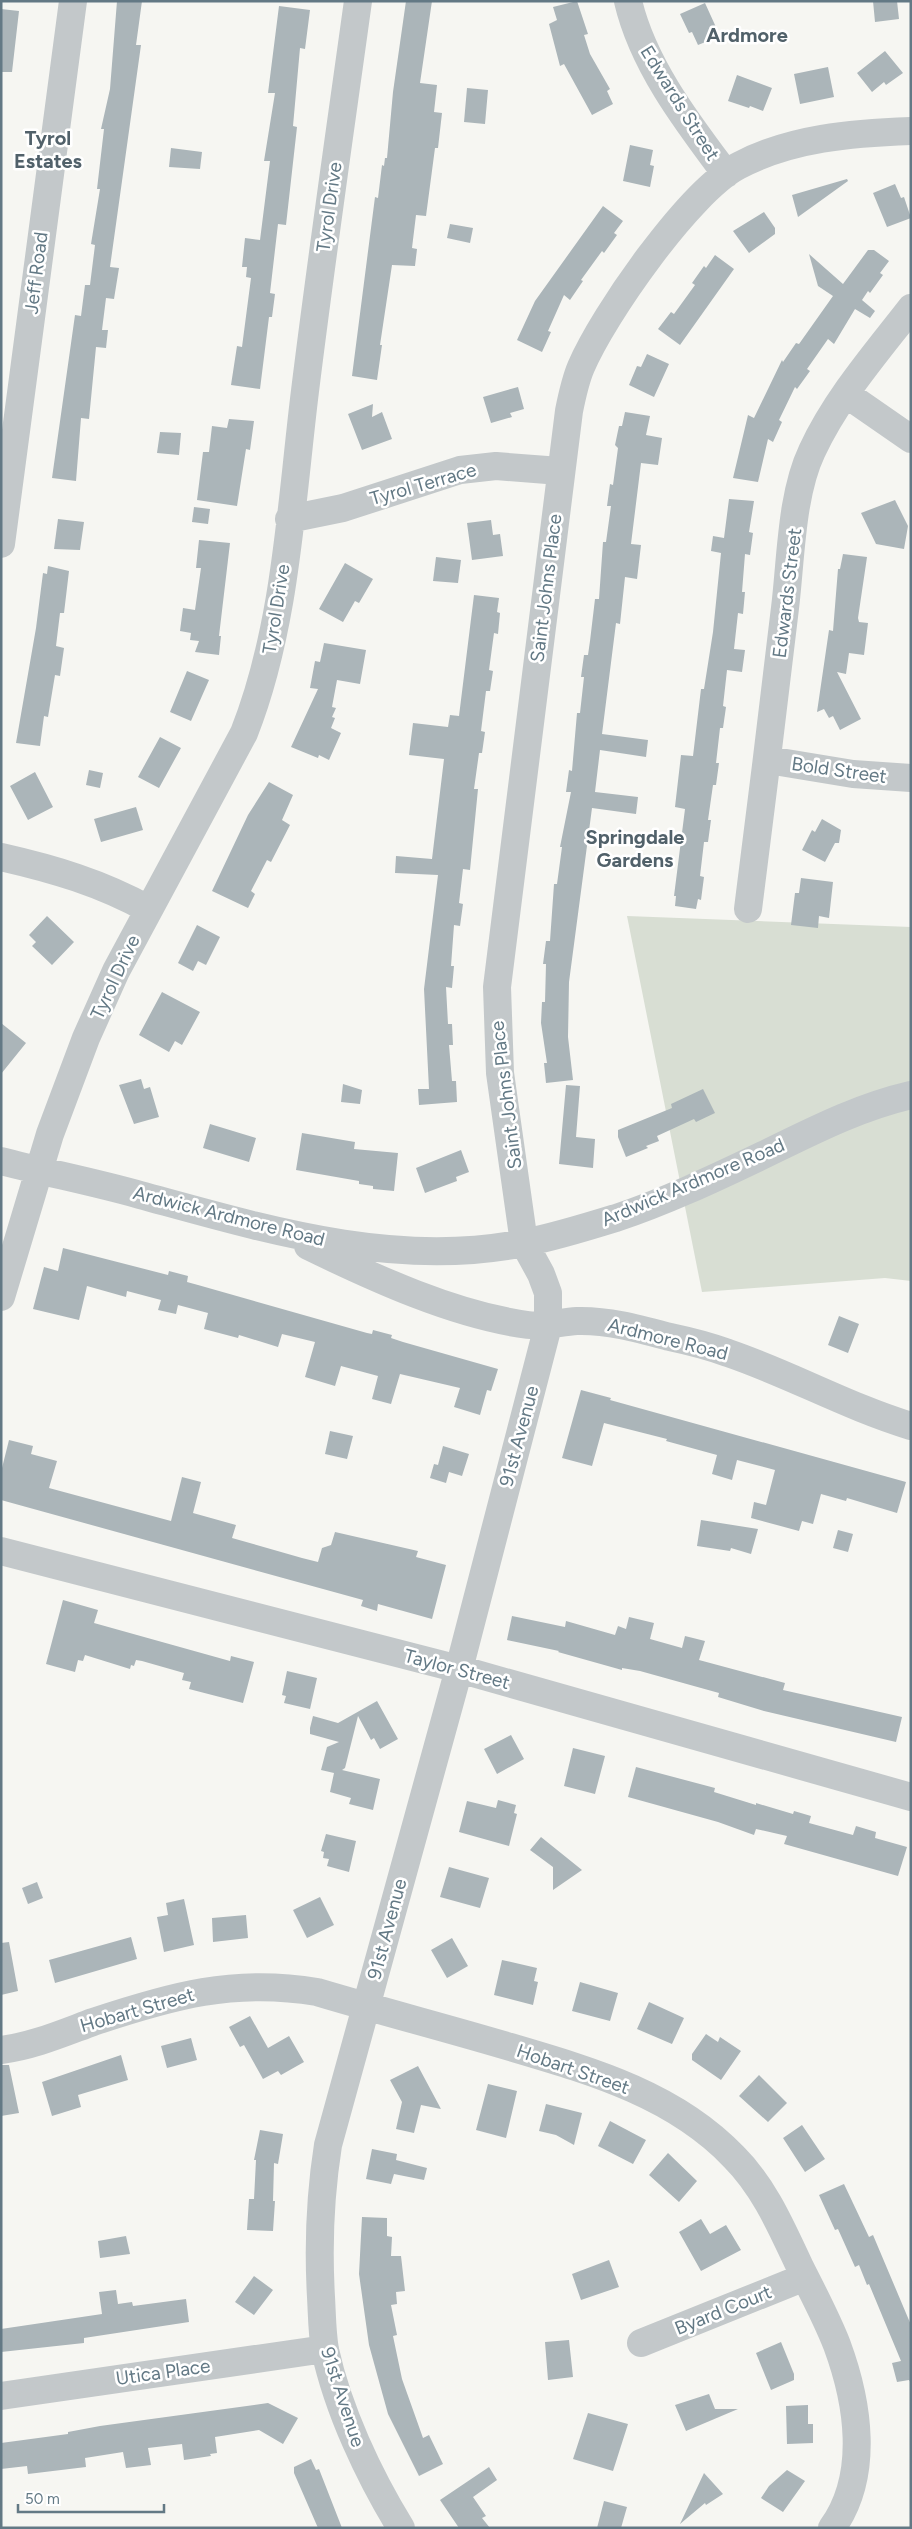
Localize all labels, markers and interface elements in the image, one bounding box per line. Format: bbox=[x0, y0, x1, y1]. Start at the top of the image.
district label: Ardmore bbox=[706, 23, 788, 47]
street label: Edwards Street bbox=[636, 41, 724, 165]
district label: Tyrol Estates bbox=[14, 126, 82, 173]
street label: Tyrol Drive bbox=[311, 161, 347, 253]
street label: Jeff Road bbox=[20, 231, 52, 315]
street label: Tyrol Terrace bbox=[367, 458, 479, 510]
street label: Saint Johns Place bbox=[525, 512, 567, 664]
street label: Edwards Street bbox=[768, 527, 806, 659]
street label: Tyrol Drive bbox=[258, 563, 294, 655]
street label: Bold Street bbox=[790, 752, 888, 788]
district label: Springdale Gardens bbox=[586, 825, 684, 872]
street label: Tyrol Drive bbox=[85, 931, 145, 1023]
street label: Saint Johns Place bbox=[485, 1019, 527, 1171]
street label: Ardwick Ardmore Road bbox=[598, 1133, 788, 1231]
street label: Ardwick Ardmore Road bbox=[131, 1181, 327, 1251]
street label: Ardmore Road bbox=[606, 1313, 730, 1365]
street label: 91st Avenue bbox=[494, 1383, 544, 1489]
street label: Taylor Street bbox=[402, 1644, 512, 1694]
street label: 91st Avenue bbox=[362, 1876, 412, 1982]
street label: Hobart Street bbox=[77, 1983, 197, 2037]
street label: Hobart Street bbox=[514, 2039, 632, 2099]
street label: Byard Court bbox=[671, 2280, 775, 2340]
street label: 91st Avenue bbox=[316, 2344, 370, 2450]
street label: Utica Place bbox=[114, 2354, 212, 2390]
scale bar bbox=[18, 2482, 164, 2514]
text: 50 m bbox=[25, 2490, 60, 2508]

